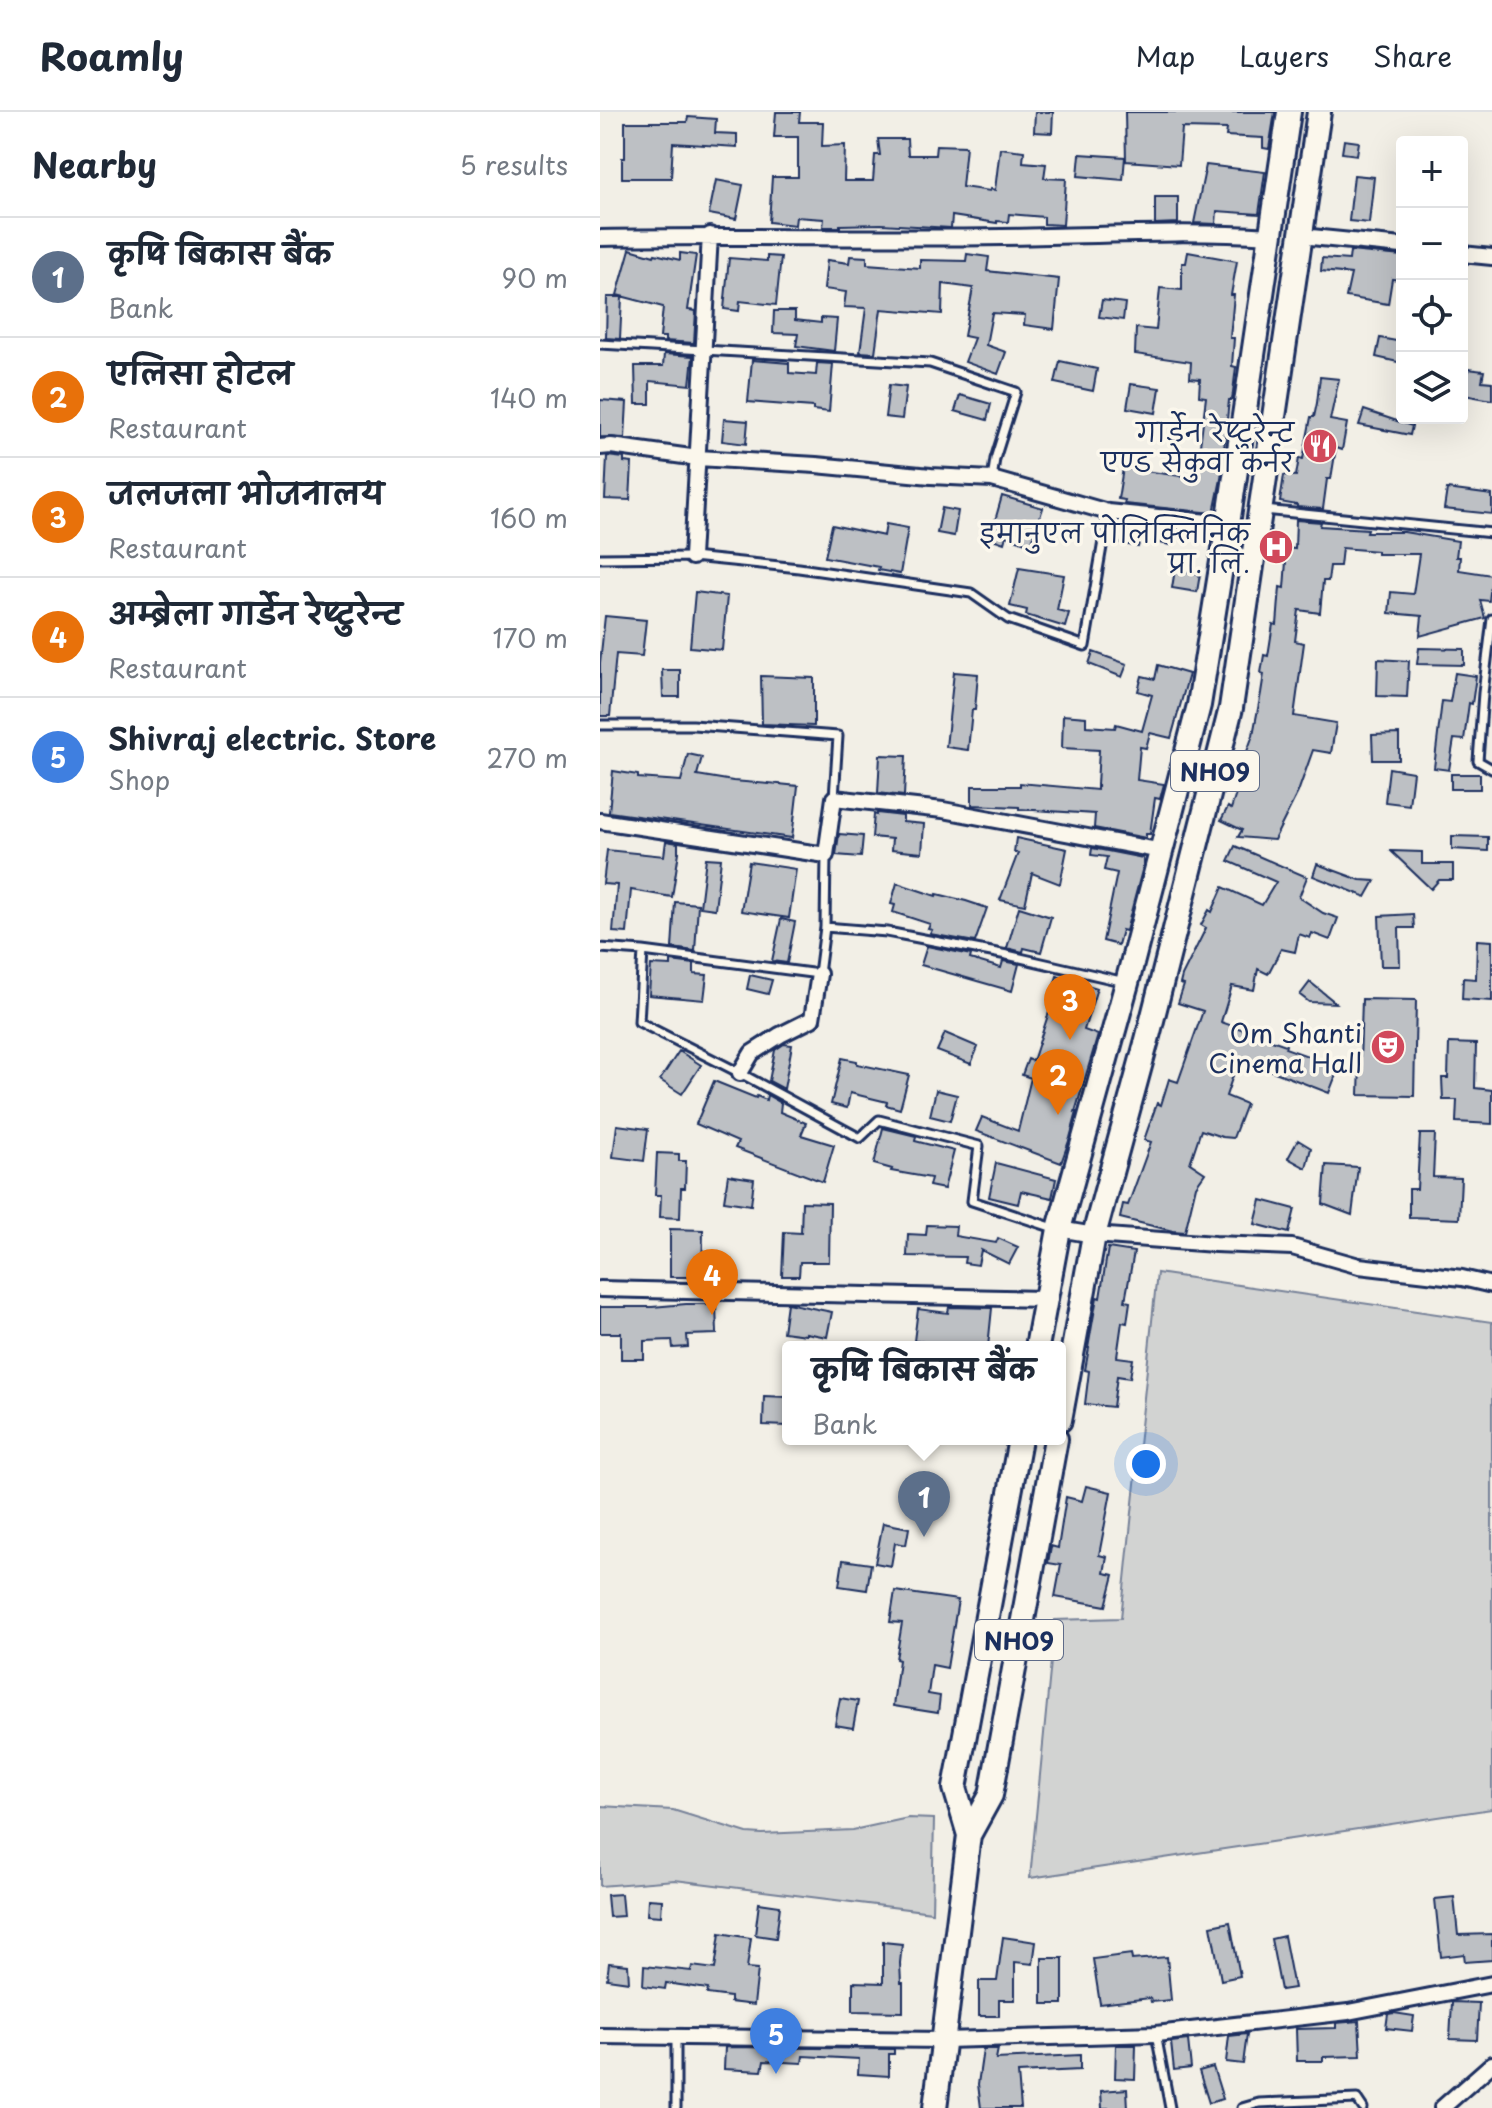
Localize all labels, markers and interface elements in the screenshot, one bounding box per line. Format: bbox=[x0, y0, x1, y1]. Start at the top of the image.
text: Roamly bbox=[40, 27, 184, 84]
text: Map bbox=[1135, 34, 1195, 77]
text: Layers bbox=[1239, 34, 1329, 77]
text: Share bbox=[1373, 34, 1452, 77]
map controls bbox=[1396, 136, 1468, 424]
button: + bbox=[1396, 136, 1468, 208]
text: Nearby bbox=[32, 138, 157, 190]
text: 5 results bbox=[460, 145, 568, 184]
button: − bbox=[1396, 208, 1468, 280]
text: कृषि बिकास बैंक bbox=[108, 230, 332, 275]
text: 1 bbox=[52, 258, 64, 297]
text: 90 m bbox=[501, 258, 568, 297]
button: locate bbox=[1396, 280, 1468, 352]
text: Bank bbox=[108, 288, 173, 327]
text: एलिसा होटल bbox=[108, 350, 293, 395]
button: layers bbox=[1396, 352, 1468, 424]
text: 2 bbox=[49, 378, 67, 417]
text: 140 m bbox=[490, 378, 568, 417]
text: Restaurant bbox=[108, 408, 247, 447]
place label: गार्डेन रेष्टुरेन्ट एण्ड सेकुवा कर्नर bbox=[1099, 410, 1296, 482]
restaurant icon: गार्डेन रेष्टुरेन्ट एण्ड सेकुवा कर्नर bbox=[1301, 427, 1339, 465]
text: जलजला भोजनालय bbox=[108, 470, 384, 515]
text: 3 bbox=[49, 498, 67, 537]
text: 160 m bbox=[490, 498, 568, 537]
place label: इमानुएल पोलिक्लिनिक प्रा. लि. bbox=[979, 513, 1251, 582]
text: Restaurant bbox=[108, 528, 247, 567]
hospital icon: इमानुएल पोलिक्लिनिक प्रा. लि. bbox=[1257, 528, 1295, 566]
text: अम्ब्रेला गार्डेन रेष्टुरेन्ट bbox=[108, 590, 402, 635]
text: 4 bbox=[49, 618, 67, 657]
text: 170 m bbox=[493, 618, 568, 657]
text: Restaurant bbox=[108, 648, 247, 687]
text: Shivraj electric. Store bbox=[108, 715, 436, 760]
text: 5 bbox=[50, 738, 66, 777]
text: 270 m bbox=[487, 738, 568, 777]
road number: NH09 bbox=[1171, 751, 1259, 791]
text: Shop bbox=[108, 760, 170, 799]
pin: 3 bbox=[1044, 974, 1096, 1040]
place label: Om Shanti Cinema Hall bbox=[1208, 1013, 1362, 1082]
theatre icon: Om Shanti Cinema Hall bbox=[1369, 1028, 1407, 1066]
pin: 2 bbox=[1032, 1049, 1084, 1115]
pin: 4 bbox=[686, 1249, 738, 1315]
popup bbox=[782, 1341, 1066, 1445]
text: कृषि बिकास बैंक bbox=[812, 1346, 1036, 1391]
text: Bank bbox=[812, 1404, 877, 1443]
your location bbox=[1126, 1444, 1166, 1484]
pin: 1 bbox=[898, 1471, 950, 1537]
road number: NH09 bbox=[975, 1620, 1063, 1660]
pin: 5 bbox=[750, 2008, 802, 2074]

